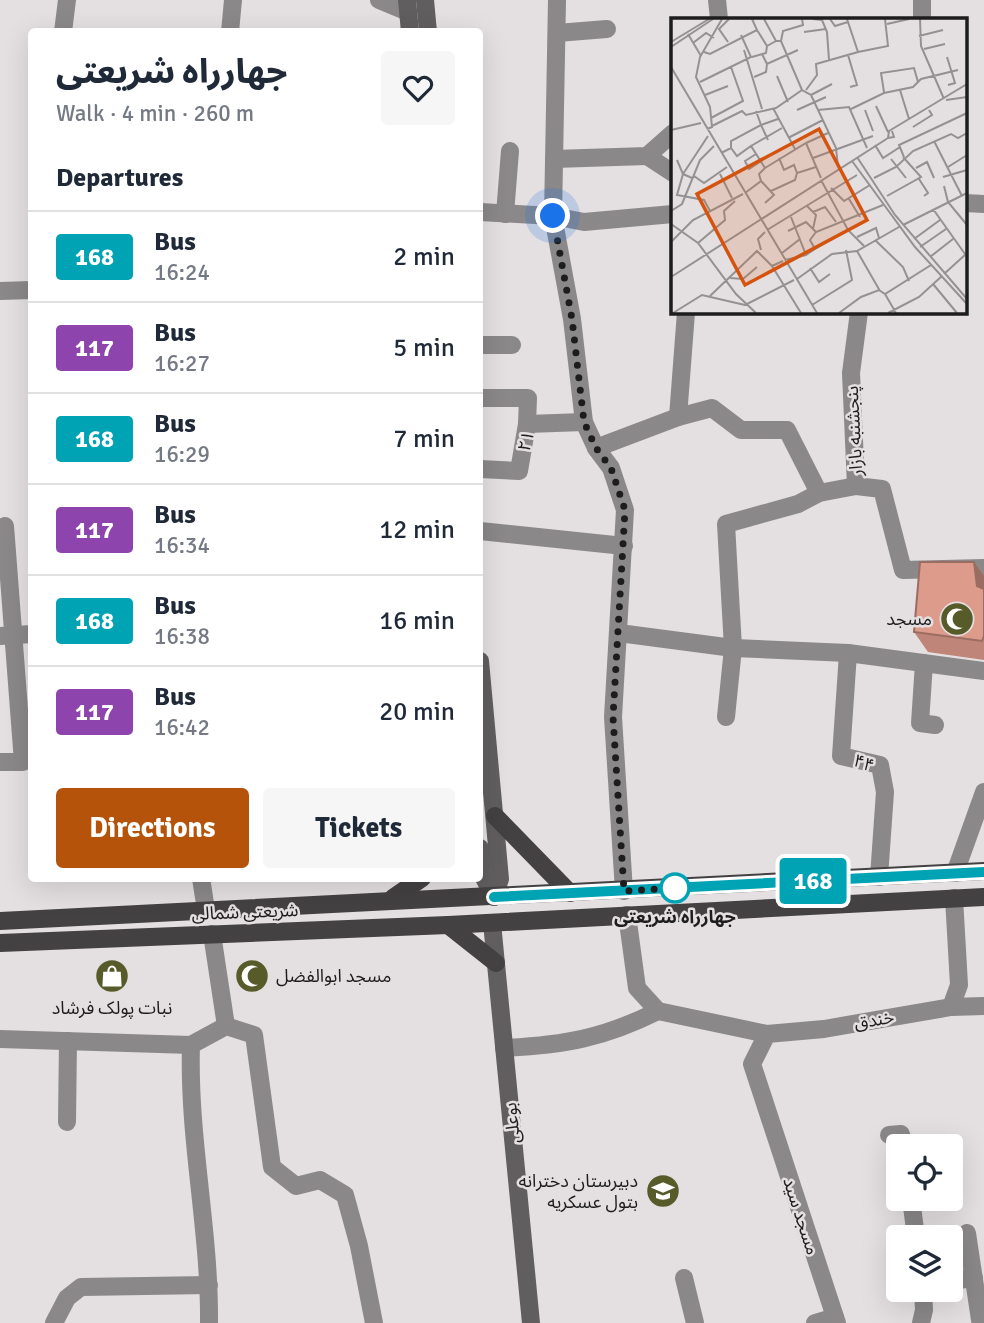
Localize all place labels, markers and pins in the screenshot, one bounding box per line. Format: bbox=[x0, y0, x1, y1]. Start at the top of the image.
mosque icon: مسجد bbox=[938, 600, 976, 638]
place label: مسجد bbox=[886, 608, 932, 630]
marker: جهارراه شریعتی bbox=[660, 873, 690, 903]
place label: جهارراه شریعتی bbox=[614, 906, 736, 928]
shop icon: نبات پولک فرشاد bbox=[93, 957, 131, 995]
mosque icon: مسجد ابوالفضل bbox=[233, 957, 271, 995]
place label: مسجد ابوالفضل bbox=[276, 965, 391, 987]
place label: نبات پولک فرشاد bbox=[52, 997, 172, 1019]
place label: دبیرستان دخترانه بتول عسکریه bbox=[518, 1170, 638, 1213]
school or university icon: دبیرستان دخترانه بتول عسکریه bbox=[644, 1172, 682, 1210]

